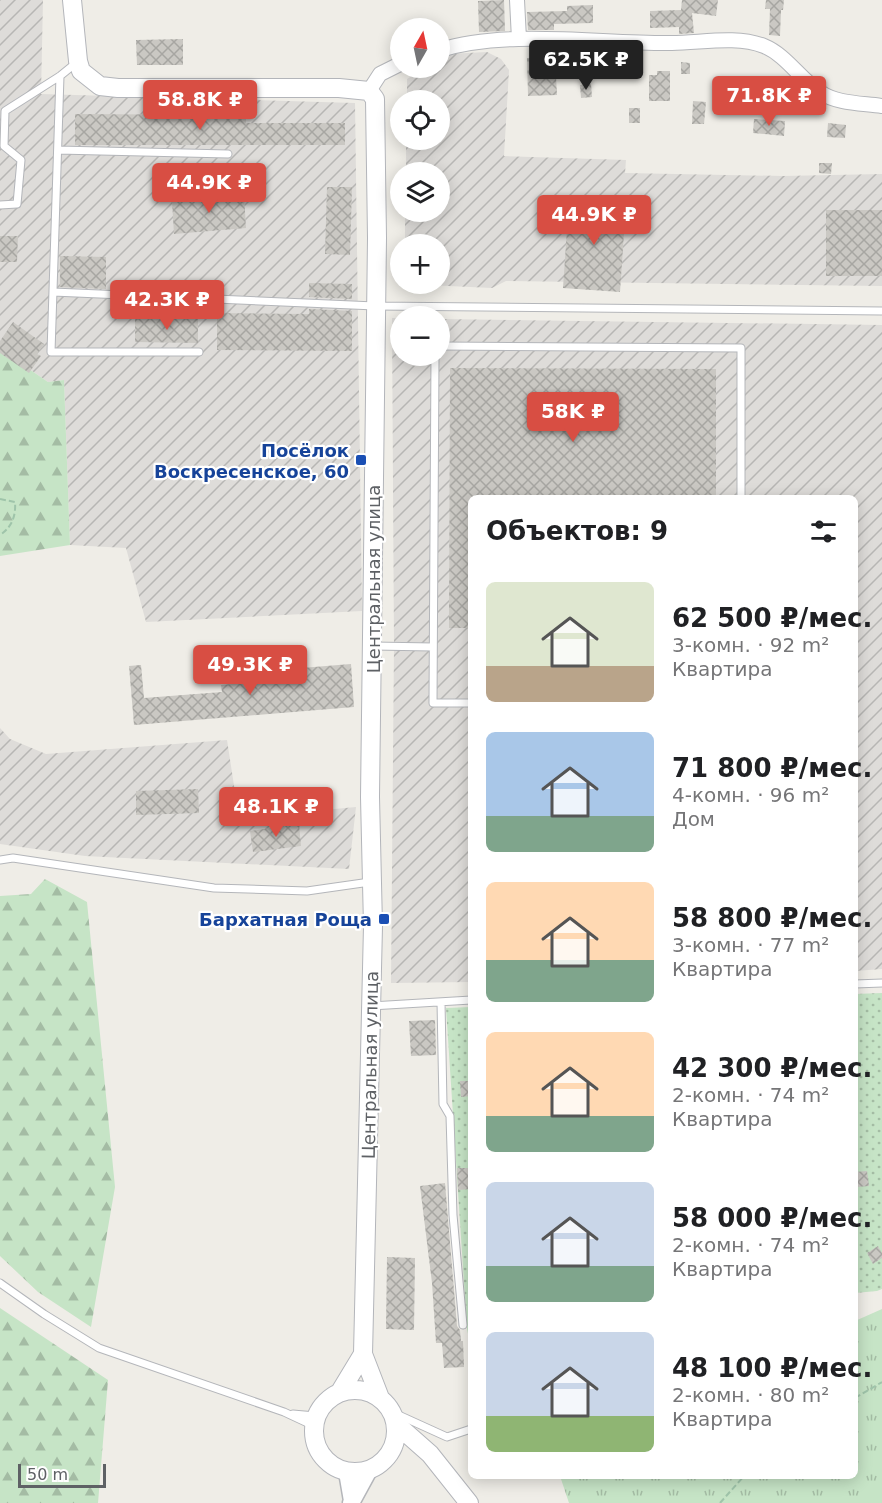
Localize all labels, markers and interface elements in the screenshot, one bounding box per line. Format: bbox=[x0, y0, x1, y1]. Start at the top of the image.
north arrow bbox=[390, 18, 450, 78]
map controls bbox=[390, 18, 450, 366]
pin: 62.5K ₽ bbox=[531, 40, 641, 91]
text: 62.5K ₽ bbox=[543, 47, 629, 71]
pin: 71.8K ₽ bbox=[714, 76, 824, 127]
pin: 58.8K ₽ bbox=[145, 80, 255, 131]
text: 71.8K ₽ bbox=[726, 83, 812, 107]
text: 58.8K ₽ bbox=[157, 87, 243, 111]
button: locate bbox=[390, 90, 450, 150]
button: layers bbox=[390, 162, 450, 222]
pin: 44.9K ₽ bbox=[154, 163, 264, 214]
text: 44.9K ₽ bbox=[166, 170, 252, 194]
pin: 44.9K ₽ bbox=[539, 195, 649, 246]
text: 44.9K ₽ bbox=[551, 202, 637, 226]
button: + bbox=[390, 234, 450, 294]
pin: 42.3K ₽ bbox=[112, 280, 222, 331]
text: 42.3K ₽ bbox=[124, 287, 210, 311]
button: − bbox=[390, 306, 450, 366]
pin: 58K ₽ bbox=[531, 392, 615, 443]
text: 58K ₽ bbox=[541, 399, 605, 423]
place label: Посёлок Воскресенское, 60 bbox=[154, 440, 349, 482]
marker: Посёлок Воскресенское, 60 bbox=[354, 453, 368, 467]
street label: Центральная улица bbox=[363, 485, 384, 673]
icon: filters bbox=[807, 515, 840, 548]
text: Объектов: 9 bbox=[486, 516, 668, 546]
text: 62 500 ₽/мес. bbox=[672, 603, 872, 633]
icon: home bbox=[534, 606, 606, 678]
text: 3-комн. · 92 m² bbox=[672, 633, 829, 657]
pin: 49.3K ₽ bbox=[195, 645, 305, 696]
text: 49.3K ₽ bbox=[207, 652, 293, 676]
text: Квартира bbox=[672, 657, 773, 681]
text: 71 800 ₽/мес. bbox=[672, 753, 872, 783]
icon: home bbox=[534, 756, 606, 828]
text: 4-комн. · 96 m² bbox=[672, 783, 829, 807]
pin: 48.1K ₽ bbox=[221, 787, 331, 838]
text: 48.1K ₽ bbox=[233, 794, 319, 818]
text: Дом bbox=[672, 807, 715, 831]
text: 58 800 ₽/мес. bbox=[672, 903, 872, 933]
icon: home bbox=[534, 906, 606, 978]
place label: Бархатная Роща bbox=[199, 909, 372, 930]
marker: Бархатная Роща bbox=[377, 912, 391, 926]
text: 3-комн. · 77 m² bbox=[672, 933, 829, 957]
text: Квартира bbox=[672, 957, 773, 981]
street label: Центральная улица bbox=[358, 971, 382, 1159]
text: 42 300 ₽/мес. bbox=[672, 1053, 872, 1083]
icon: home bbox=[534, 1056, 606, 1128]
text: 2-комн. · 74 m² bbox=[672, 1083, 829, 1107]
text: Квартира bbox=[672, 1107, 773, 1131]
text: 58 000 ₽/мес. bbox=[672, 1203, 872, 1233]
icon: home bbox=[534, 1206, 606, 1278]
text: 2-комн. · 74 m² bbox=[672, 1233, 829, 1257]
text: Квартира bbox=[672, 1257, 773, 1281]
text: 48 100 ₽/мес. bbox=[672, 1353, 872, 1383]
icon: home bbox=[534, 1356, 606, 1428]
text: 2-комн. · 80 m² bbox=[672, 1383, 829, 1407]
text: Квартира bbox=[672, 1407, 773, 1431]
scale bar bbox=[18, 1461, 106, 1488]
text: 50 m bbox=[27, 1465, 68, 1484]

